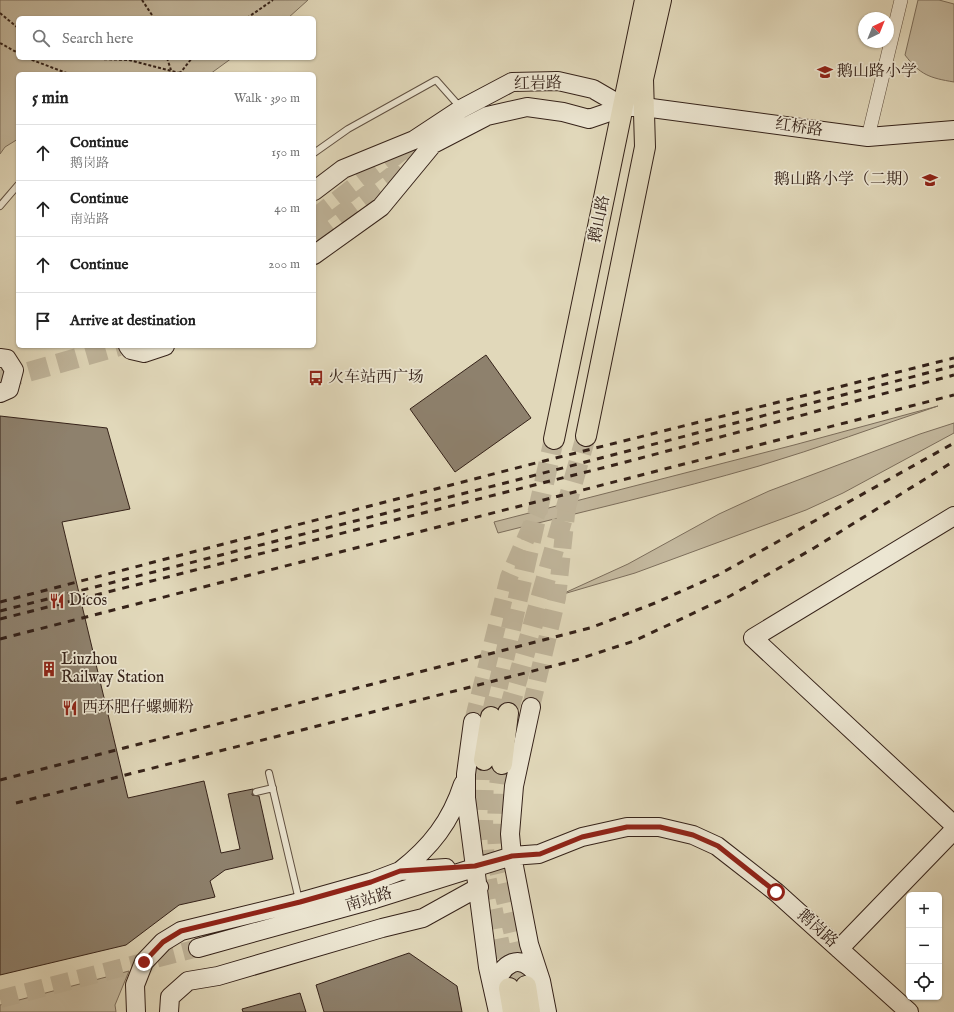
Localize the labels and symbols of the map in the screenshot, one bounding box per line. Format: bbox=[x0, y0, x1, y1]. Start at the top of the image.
north arrow bbox=[858, 12, 894, 48]
place label: 鹅山路小学 bbox=[837, 62, 917, 82]
school or university icon: 鹅山路小学 bbox=[816, 63, 834, 81]
street label: 红岩路 bbox=[514, 74, 562, 94]
street label: 红桥路 bbox=[774, 115, 824, 141]
place label: 鹅山路小学（二期） bbox=[774, 170, 918, 190]
school or university icon: 鹅山路小学（二期） bbox=[921, 171, 939, 189]
street label: 鹅山路 bbox=[585, 193, 615, 245]
place label: 火车站西广场 bbox=[328, 368, 424, 388]
bus stop icon: 火车站西广场 bbox=[307, 369, 325, 387]
place label: Dicos bbox=[69, 591, 108, 611]
restaurant icon: Dicos bbox=[48, 592, 66, 610]
place label: Liuzhou Railway Station bbox=[61, 650, 165, 688]
building icon: Liuzhou Railway Station bbox=[40, 660, 58, 678]
place label: 西环肥仔螺蛳粉 bbox=[82, 698, 194, 718]
restaurant icon: 西环肥仔螺蛳粉 bbox=[61, 699, 79, 717]
street label: 南站路 bbox=[343, 883, 395, 917]
route start bbox=[767, 883, 785, 901]
street label: 鹅岗路 bbox=[792, 906, 842, 952]
route end bbox=[135, 953, 153, 971]

